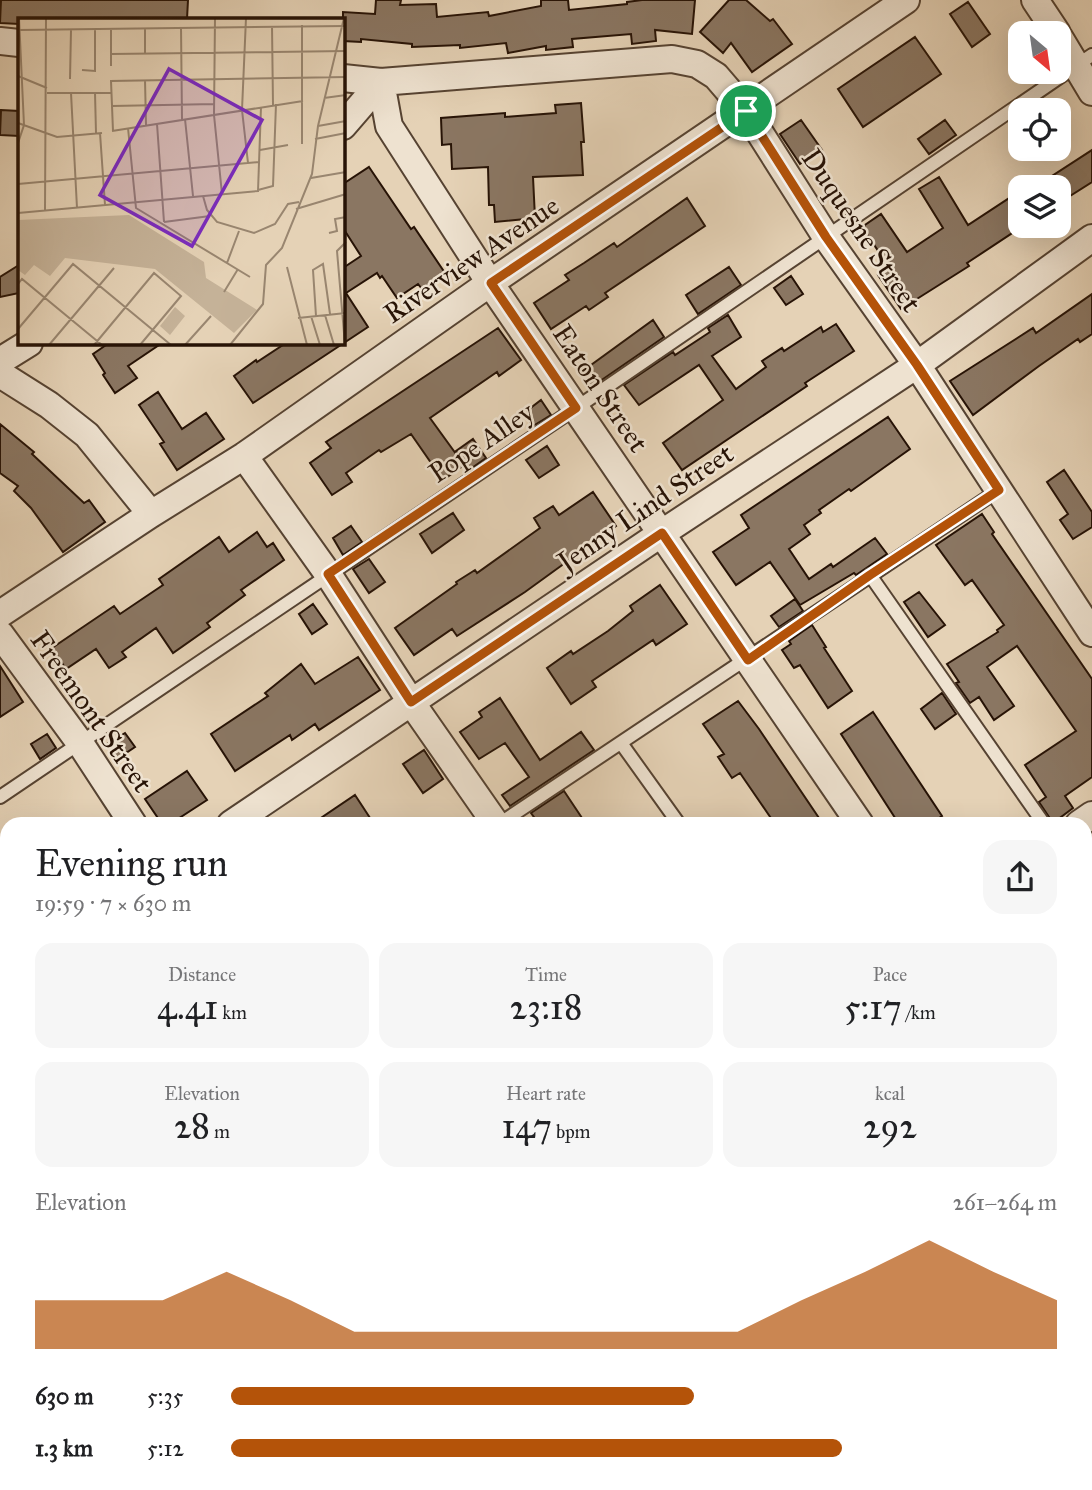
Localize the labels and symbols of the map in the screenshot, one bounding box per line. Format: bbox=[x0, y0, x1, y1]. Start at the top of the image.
inset map bbox=[18, 18, 345, 345]
north arrow bbox=[1008, 21, 1071, 84]
pin bbox=[716, 81, 776, 141]
street label: Duquesne Street bbox=[794, 142, 929, 319]
street label: Riverview Avenue bbox=[377, 188, 566, 331]
street label: Eaton Street bbox=[545, 318, 656, 459]
street label: Pope Alley bbox=[422, 394, 541, 490]
street label: Jenny Lind Street bbox=[548, 436, 740, 581]
street label: Freemont Street bbox=[23, 624, 160, 799]

